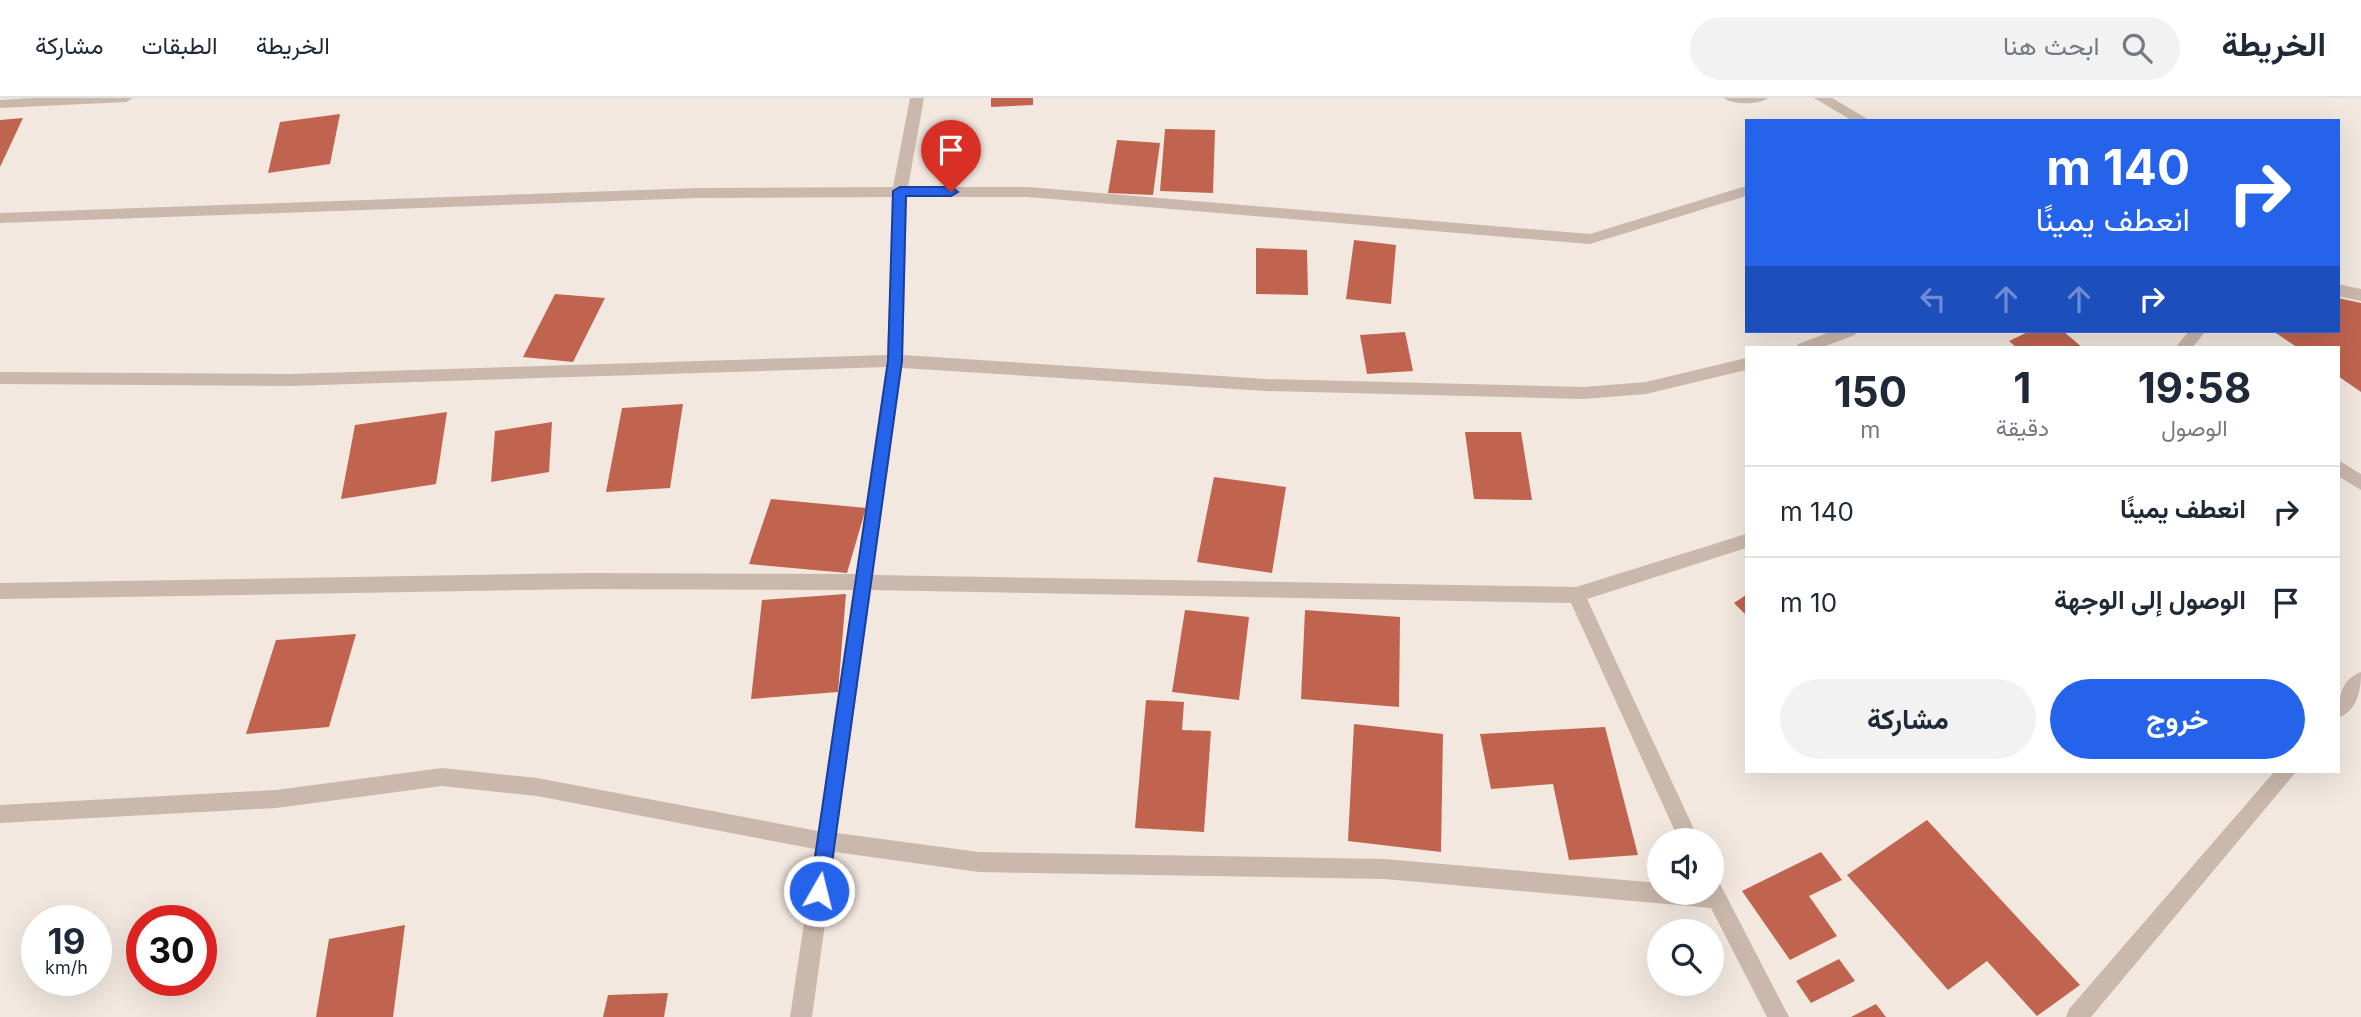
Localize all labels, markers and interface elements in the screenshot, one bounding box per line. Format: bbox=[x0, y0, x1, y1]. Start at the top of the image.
search box bbox=[1690, 17, 2180, 80]
text: الخريطة bbox=[2222, 24, 2326, 64]
icon: search bbox=[2118, 29, 2156, 67]
text: ابحث هنا bbox=[2003, 30, 2100, 61]
text: مشاركة bbox=[35, 31, 103, 60]
text: الطبقات bbox=[141, 31, 218, 60]
text: الخريطة bbox=[256, 31, 330, 60]
pin bbox=[921, 120, 981, 192]
icon: arrive bbox=[932, 131, 970, 169]
text: 140 m bbox=[2046, 138, 2190, 197]
icon: right bbox=[2214, 147, 2305, 238]
text: انعطف يمينًا bbox=[2036, 200, 2190, 239]
icon: left bbox=[1914, 280, 1952, 318]
icon: ahead bbox=[1987, 280, 2025, 318]
icon: ahead bbox=[2060, 280, 2098, 318]
icon: right bbox=[2133, 280, 2171, 318]
text: 1 bbox=[2013, 362, 2031, 413]
text: 19:58 bbox=[2138, 362, 2251, 413]
text: 150 bbox=[1834, 366, 1907, 417]
text: دقيقة bbox=[1996, 414, 2049, 442]
text: الوصول bbox=[2161, 414, 2228, 442]
text: m bbox=[1860, 416, 1880, 444]
text: انعطف يمينًا bbox=[2120, 493, 2246, 524]
icon: right bbox=[2267, 493, 2305, 531]
text: 140 m bbox=[1780, 496, 1854, 527]
text: الوصول إلى الوجهة bbox=[2054, 584, 2246, 615]
icon: arrive bbox=[2267, 584, 2305, 622]
text: 10 m bbox=[1780, 587, 1837, 618]
button: مشاركة bbox=[1780, 679, 2036, 759]
button: خروج bbox=[2050, 679, 2305, 759]
map controls bbox=[1647, 828, 1724, 996]
button: sound bbox=[1647, 828, 1724, 905]
position arrow bbox=[782, 854, 856, 928]
speed limit sign: 30 bbox=[126, 905, 217, 996]
button: search bbox=[1647, 919, 1724, 996]
text: 19 bbox=[48, 920, 85, 962]
text: km/h bbox=[45, 957, 88, 978]

